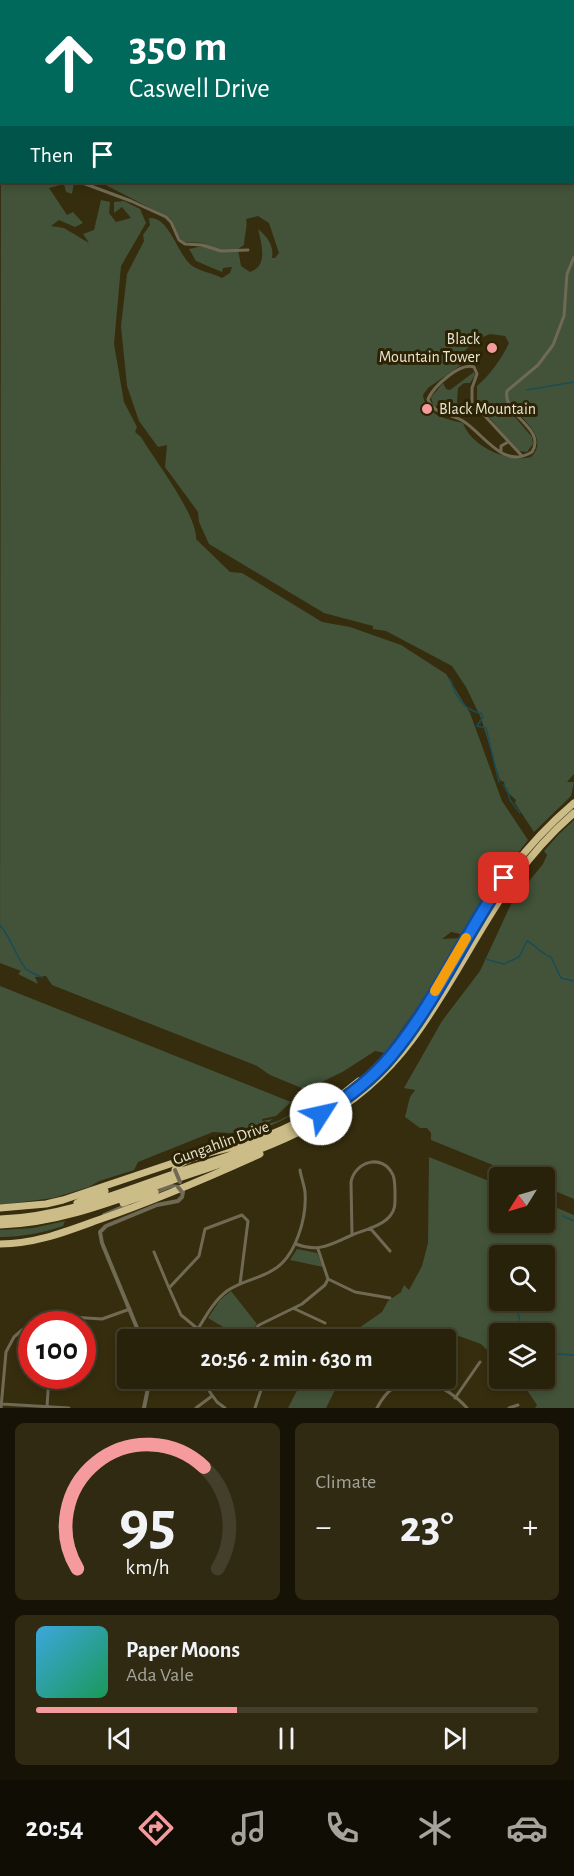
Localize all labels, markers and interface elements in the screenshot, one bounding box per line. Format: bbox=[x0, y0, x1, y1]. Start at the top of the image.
icon: ahead bbox=[30, 24, 108, 102]
text: 350 m bbox=[129, 26, 227, 68]
text: Caswell Drive bbox=[129, 75, 270, 102]
icon: arrive bbox=[86, 138, 119, 171]
text: Then bbox=[30, 144, 74, 166]
place label: Black Mountain Tower bbox=[379, 331, 481, 365]
marker: Black Mountain Tower bbox=[485, 341, 499, 355]
place label: Black Mountain bbox=[439, 401, 536, 417]
marker: Black Mountain bbox=[420, 402, 434, 416]
pin bbox=[478, 852, 529, 903]
icon: arrive bbox=[487, 861, 520, 894]
position arrow bbox=[289, 1082, 353, 1146]
street label: Gungahlin Drive bbox=[171, 1118, 271, 1168]
north arrow bbox=[489, 1167, 555, 1233]
map controls bbox=[489, 1167, 555, 1389]
button: search bbox=[489, 1245, 555, 1311]
speed limit sign: 100 bbox=[18, 1311, 96, 1389]
button: layers bbox=[489, 1323, 555, 1389]
text: 20:56 · 2 min · 630 m bbox=[201, 1348, 372, 1370]
text: Climate bbox=[316, 1472, 376, 1492]
text: 95 bbox=[119, 1493, 176, 1555]
text: 23° bbox=[400, 1505, 454, 1550]
text: − bbox=[316, 1511, 331, 1544]
text: + bbox=[522, 1511, 538, 1544]
text: km/h bbox=[125, 1557, 169, 1578]
text: Paper Moons bbox=[126, 1639, 240, 1661]
text: Ada Vale bbox=[126, 1665, 194, 1685]
icon: previous bbox=[103, 1722, 136, 1755]
icon: pause bbox=[270, 1722, 303, 1755]
icon: next bbox=[438, 1722, 471, 1755]
icon: directions bbox=[135, 1807, 177, 1849]
icon: music bbox=[228, 1807, 270, 1849]
icon: phone bbox=[321, 1807, 363, 1849]
icon: climate bbox=[414, 1807, 456, 1849]
icon: car bbox=[506, 1807, 548, 1849]
text: 20:54 bbox=[25, 1814, 84, 1841]

